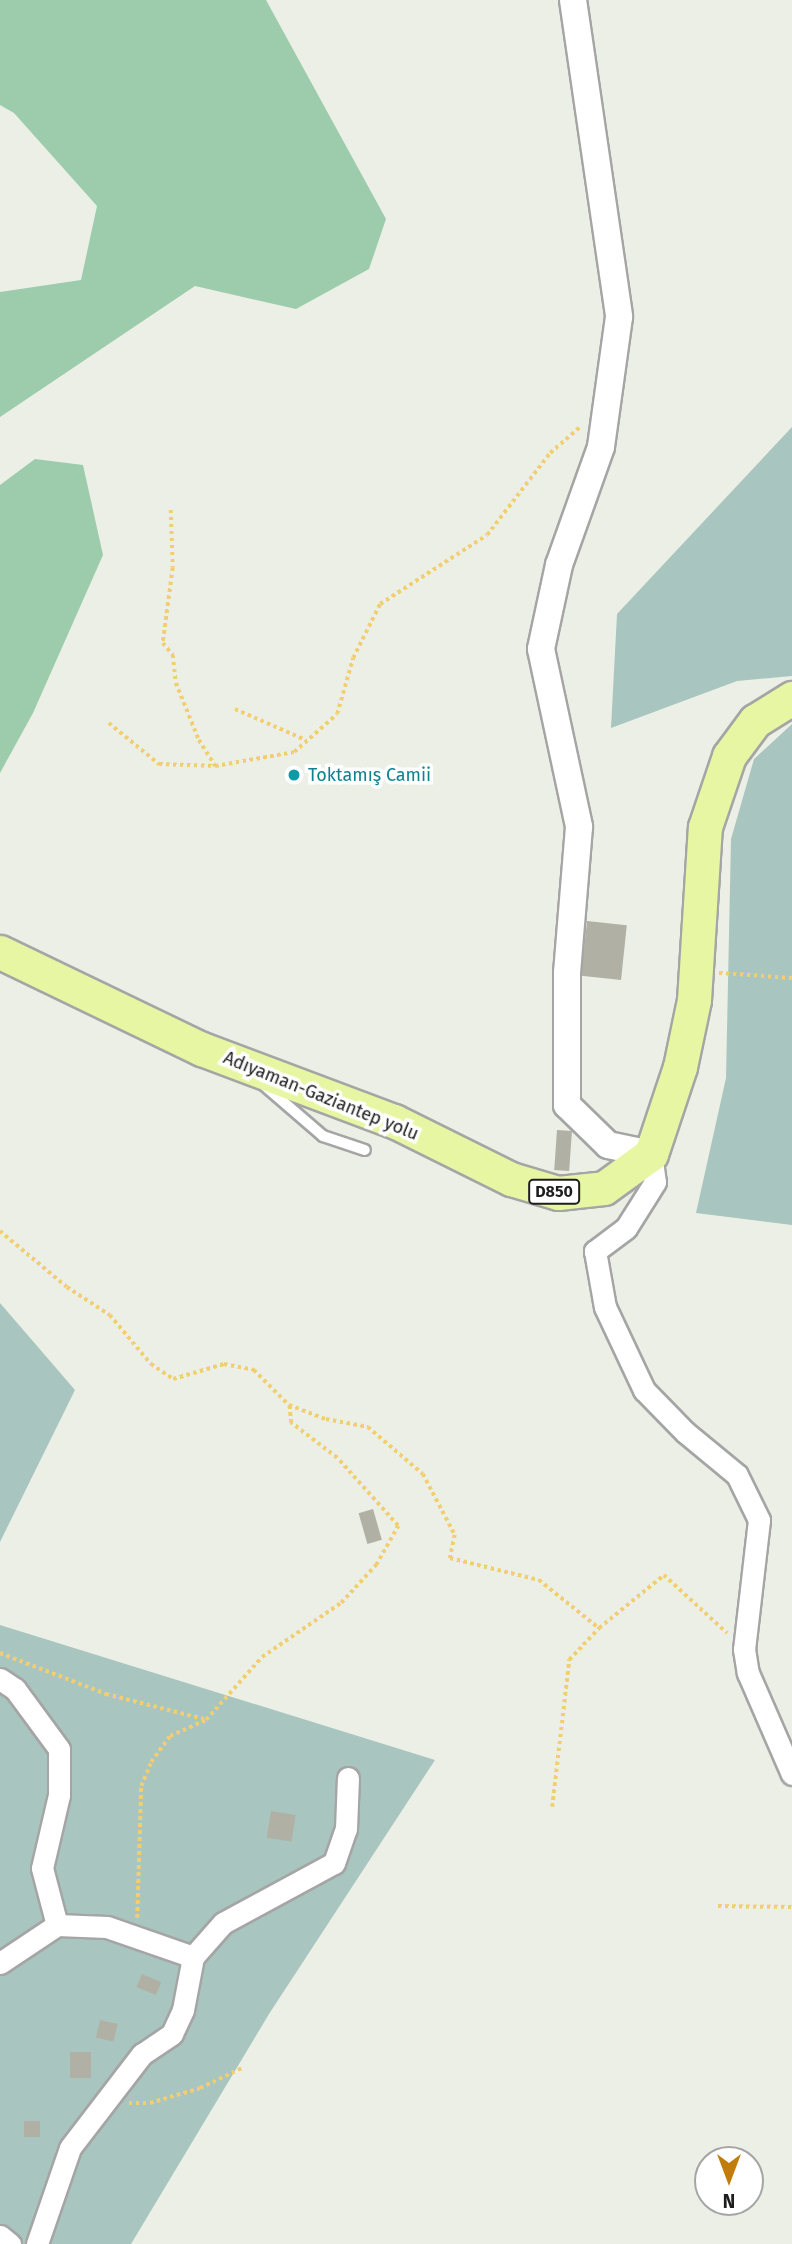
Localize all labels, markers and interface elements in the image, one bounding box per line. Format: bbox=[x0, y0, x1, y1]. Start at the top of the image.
place label: Toktamış Camii bbox=[308, 764, 431, 786]
marker: Toktamış Camii bbox=[286, 767, 302, 783]
street label: Adıyaman-Gaziantep yolu bbox=[220, 1047, 422, 1145]
road number: D850 bbox=[528, 1180, 580, 1204]
north arrow bbox=[694, 2146, 764, 2216]
text: N bbox=[723, 2189, 735, 2212]

